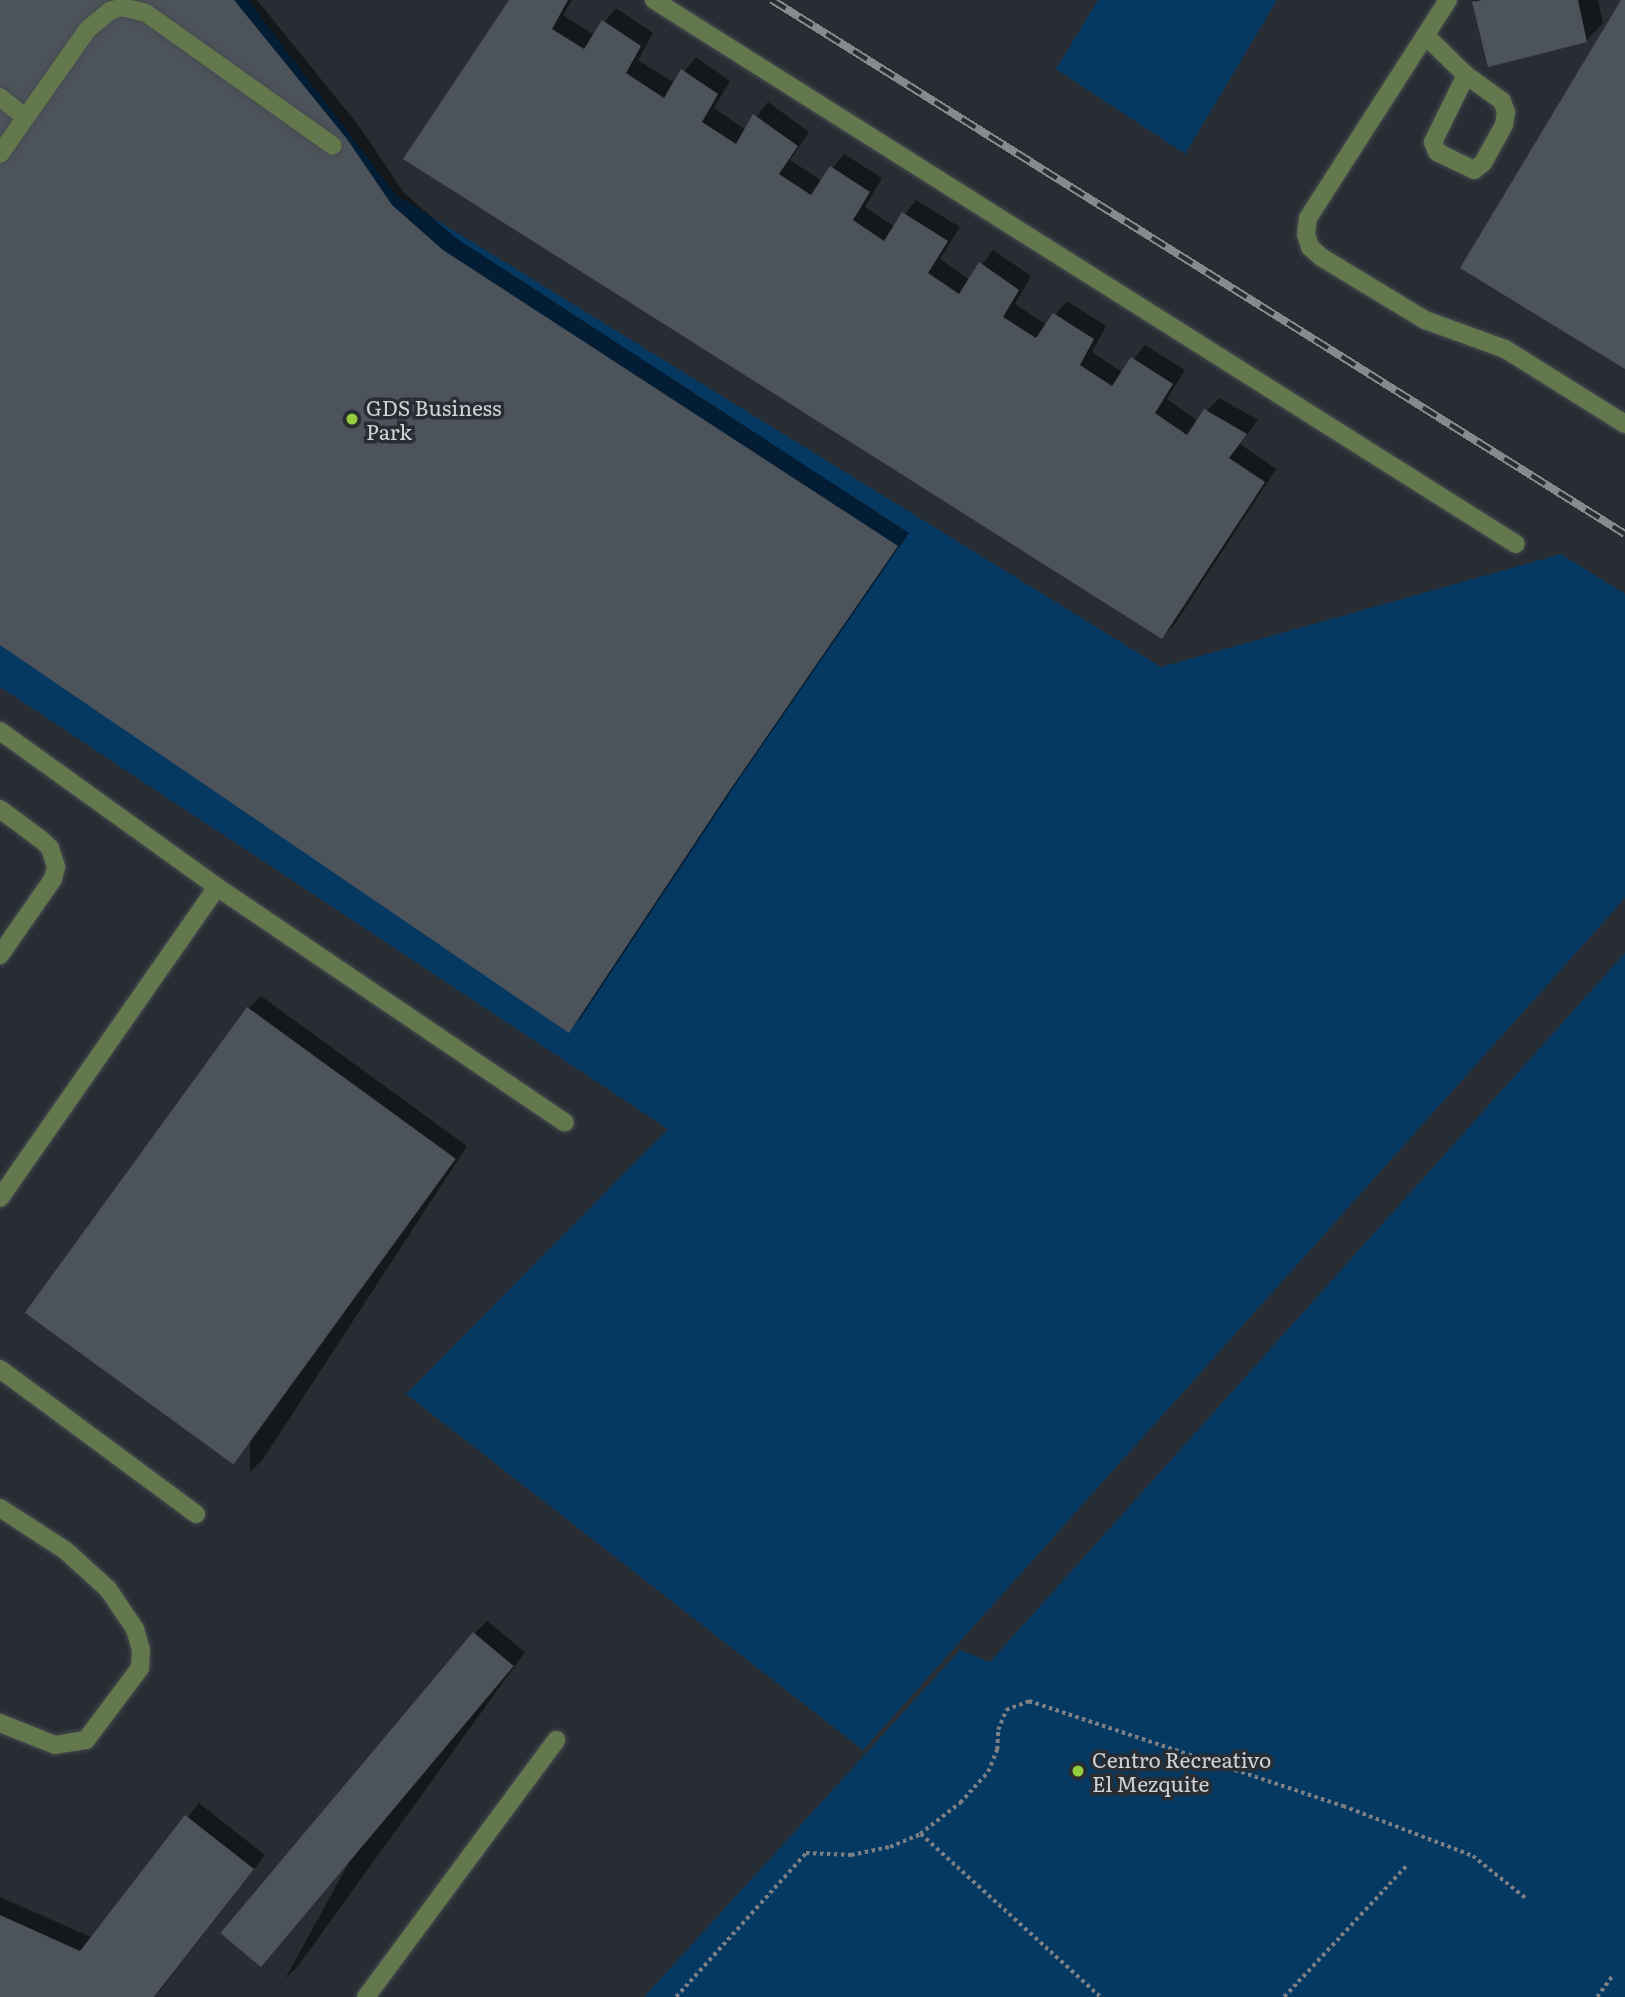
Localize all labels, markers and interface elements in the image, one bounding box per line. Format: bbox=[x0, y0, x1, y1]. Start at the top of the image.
place label: GDS Business Park bbox=[366, 394, 502, 444]
marker: GDS Business Park bbox=[344, 411, 360, 427]
place label: Centro Recreativo El Mezquite bbox=[1092, 1746, 1271, 1796]
marker: Centro Recreativo El Mezquite bbox=[1070, 1763, 1086, 1779]

